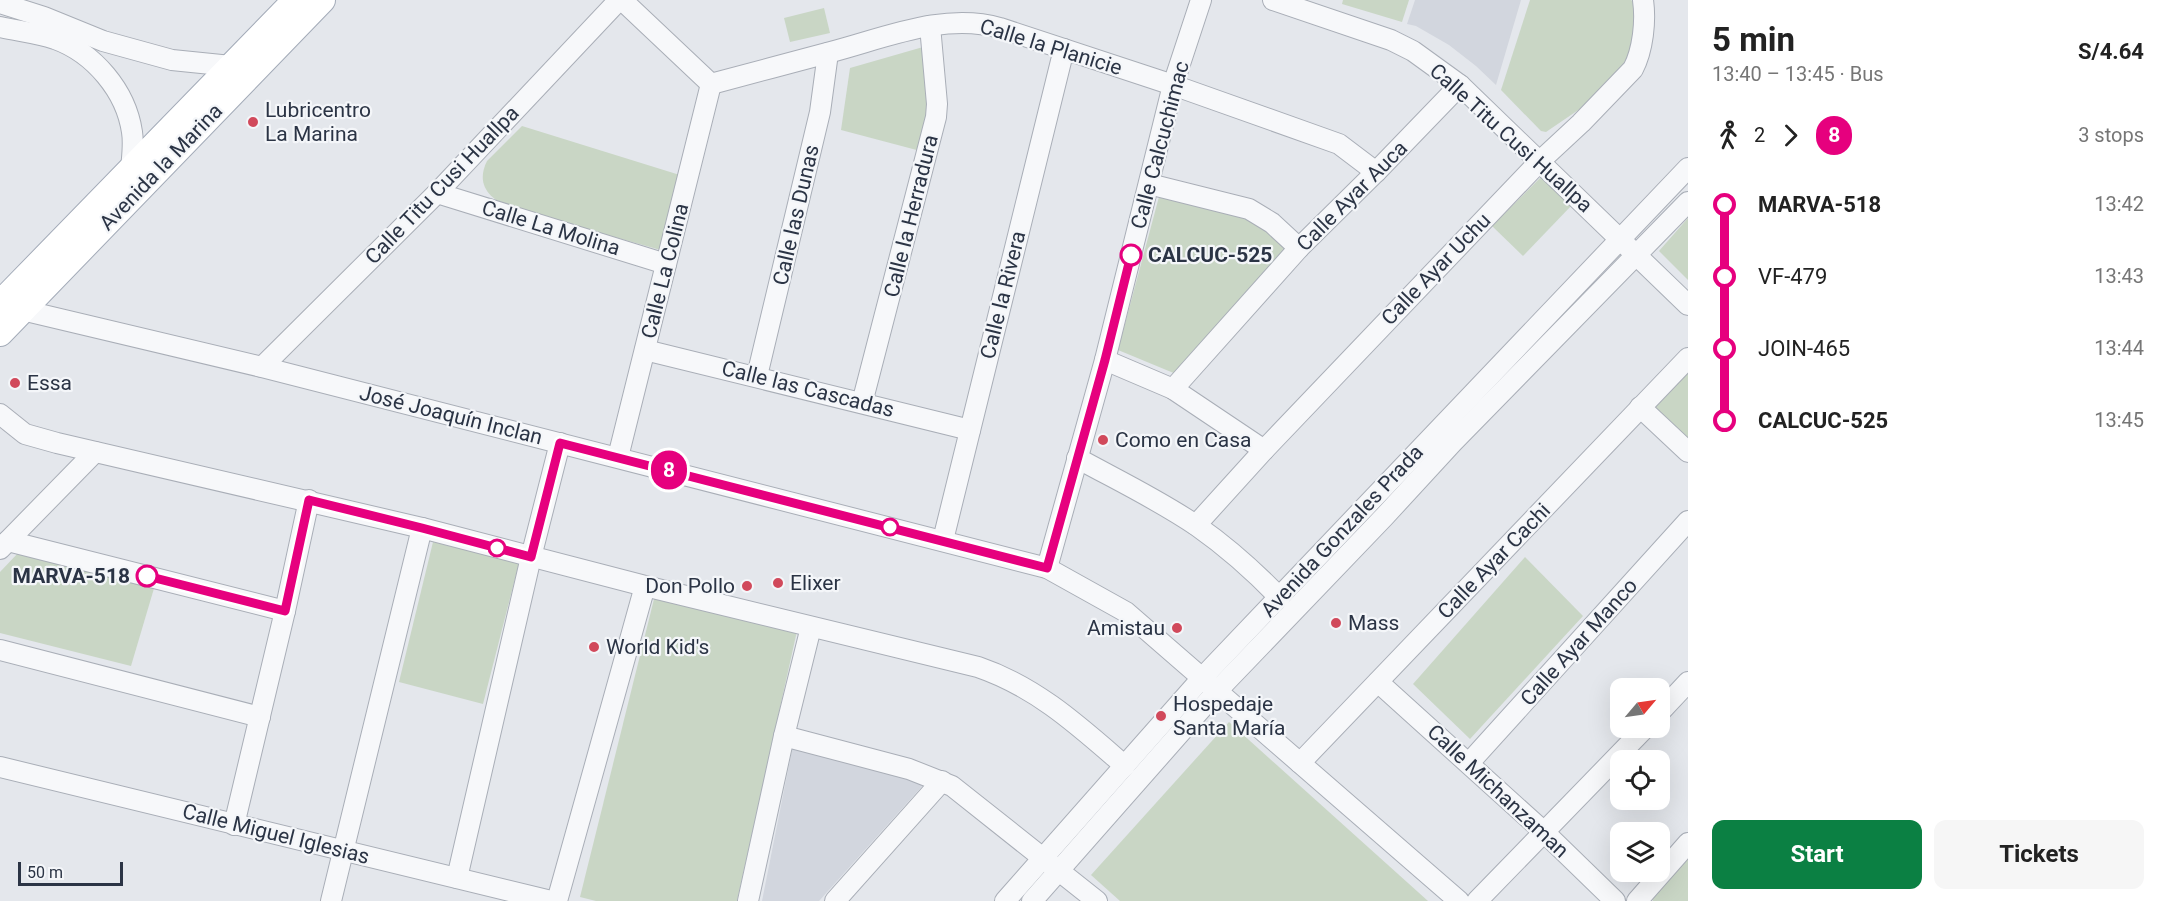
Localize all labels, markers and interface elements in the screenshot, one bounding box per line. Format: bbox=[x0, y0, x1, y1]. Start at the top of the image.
street label: Calle la Planicie bbox=[977, 14, 1125, 80]
text: 5 min bbox=[1712, 20, 1795, 59]
text: S/4.64 bbox=[2078, 39, 2144, 64]
street label: Calle Calcuchimac bbox=[1126, 58, 1194, 232]
street label: Calle Titu Cusi Huallpa bbox=[1425, 59, 1597, 217]
text: 13:40 – 13:45 · Bus bbox=[1712, 62, 1884, 86]
place label: Lubricentro La Marina bbox=[265, 98, 371, 146]
street label: Avenida la Marina bbox=[95, 99, 227, 235]
street label: Calle Titu Cusi Huallpa bbox=[360, 101, 524, 269]
marker: Lubricentro La Marina bbox=[246, 115, 260, 129]
icon: walk bbox=[1712, 119, 1745, 152]
icon: forward bbox=[1774, 119, 1807, 152]
text: 2 bbox=[1754, 123, 1765, 147]
text: 8 bbox=[1828, 123, 1840, 147]
text: 3 stops bbox=[2078, 123, 2144, 147]
street label: Calle la Herradura bbox=[879, 132, 943, 300]
street label: Calle Ayar Auca bbox=[1292, 136, 1412, 256]
street label: Calle las Dunas bbox=[768, 142, 824, 288]
text: MARVA-518 bbox=[1758, 192, 1881, 217]
text: 13:42 bbox=[2094, 192, 2144, 216]
street label: Calle La Molina bbox=[479, 196, 623, 260]
street label: Calle La Colina bbox=[637, 201, 693, 341]
street label: Calle Ayar Uchu bbox=[1377, 208, 1495, 330]
street label: Calle la Rivera bbox=[976, 229, 1030, 361]
place label: CALCUC-525 bbox=[1148, 243, 1272, 267]
marker: CALCUC-525 bbox=[1120, 244, 1142, 266]
text: VF-479 bbox=[1758, 264, 1827, 289]
text: 13:43 bbox=[2094, 264, 2144, 288]
text: JOIN-465 bbox=[1758, 336, 1850, 361]
text: 13:44 bbox=[2094, 336, 2144, 360]
street label: Calle las Cascadas bbox=[719, 356, 897, 422]
place label: Essa bbox=[27, 371, 72, 395]
marker: Essa bbox=[8, 376, 22, 390]
street label: José Joaquín Inclan bbox=[357, 381, 545, 449]
text: CALCUC-525 bbox=[1758, 408, 1888, 433]
text: 13:45 bbox=[2094, 408, 2144, 432]
place label: Como en Casa bbox=[1115, 428, 1252, 452]
marker: Como en Casa bbox=[1096, 433, 1110, 447]
street label: Avenida Gonzales Prada bbox=[1256, 440, 1428, 622]
line badge: 8 bbox=[650, 450, 688, 490]
text: 8 bbox=[663, 458, 675, 482]
street label: Calle Ayar Cachi bbox=[1433, 498, 1555, 624]
unlabelled marker bbox=[881, 518, 899, 536]
unlabelled marker bbox=[488, 539, 506, 557]
place label: MARVA-518 bbox=[13, 564, 130, 588]
marker: MARVA-518 bbox=[136, 565, 158, 587]
place label: Elixer bbox=[790, 571, 841, 595]
place label: Don Pollo bbox=[645, 574, 735, 598]
street label: Calle Ayar Manco bbox=[1516, 574, 1642, 710]
marker: Elixer bbox=[771, 576, 785, 590]
marker: Don Pollo bbox=[740, 579, 754, 593]
place label: Mass bbox=[1348, 611, 1399, 635]
place label: Amistau bbox=[1087, 616, 1165, 640]
marker: Mass bbox=[1329, 616, 1343, 630]
marker: Amistau bbox=[1170, 621, 1184, 635]
place label: World Kid's bbox=[606, 635, 709, 659]
marker: World Kid's bbox=[587, 640, 601, 654]
north arrow bbox=[1610, 678, 1670, 738]
map controls bbox=[1610, 678, 1670, 882]
place label: Hospedaje Santa María bbox=[1173, 692, 1286, 740]
marker: Hospedaje Santa María bbox=[1154, 709, 1168, 723]
street label: Calle Michanzaman bbox=[1423, 719, 1573, 863]
button: locate bbox=[1610, 750, 1670, 810]
street label: Calle Miguel Iglesias bbox=[180, 799, 372, 869]
button: Start bbox=[1712, 820, 1922, 889]
button: Tickets bbox=[1934, 820, 2144, 889]
button: layers bbox=[1610, 822, 1670, 882]
scale bar bbox=[18, 859, 123, 886]
text: 50 m bbox=[27, 863, 63, 882]

